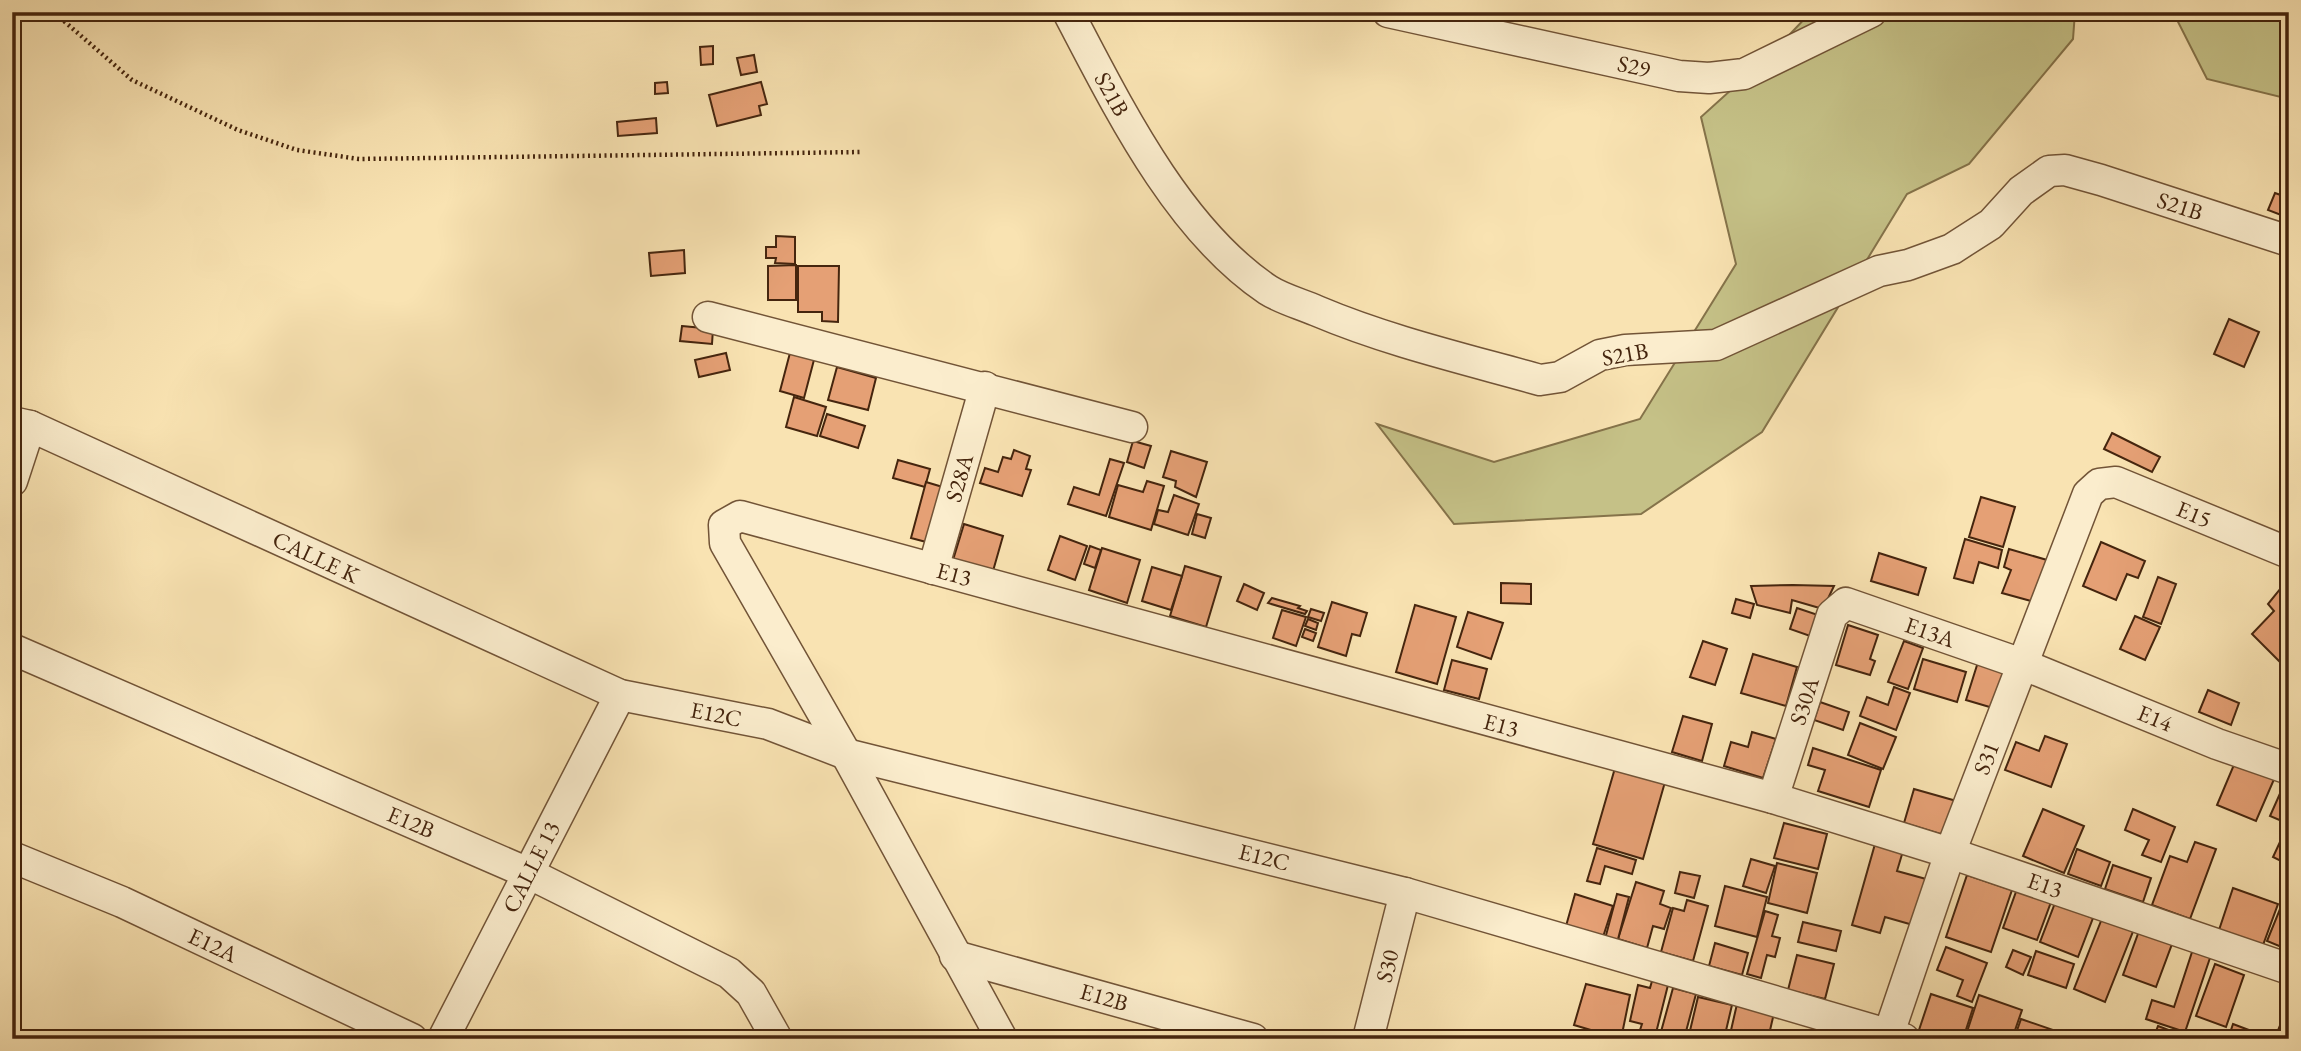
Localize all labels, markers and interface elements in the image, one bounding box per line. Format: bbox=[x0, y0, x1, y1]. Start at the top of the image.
street label: S29 bbox=[1615, 48, 1653, 84]
street label: S21B bbox=[1088, 66, 1136, 122]
street label: S21B bbox=[2153, 185, 2207, 227]
street label: S21B bbox=[1600, 335, 1650, 373]
street label: S28A bbox=[938, 449, 980, 506]
street label: E15 bbox=[2172, 494, 2216, 534]
street label: CALLE K bbox=[268, 524, 364, 590]
street label: E13 bbox=[933, 555, 975, 593]
street label: E13A bbox=[1901, 610, 1960, 655]
street label: S30A bbox=[1782, 672, 1826, 729]
street label: E12C bbox=[688, 694, 744, 734]
street label: E14 bbox=[2133, 698, 2178, 739]
street label: E13 bbox=[1480, 706, 1522, 744]
street label: S31 bbox=[1966, 737, 2006, 779]
street label: E12B bbox=[383, 799, 439, 845]
street label: CALLE 13 bbox=[495, 816, 567, 918]
street label: E12C bbox=[1235, 836, 1293, 878]
street label: E13 bbox=[2024, 865, 2066, 905]
street label: E12A bbox=[184, 921, 243, 970]
street label: S30 bbox=[1368, 946, 1406, 986]
street label: E12B bbox=[1077, 976, 1131, 1018]

